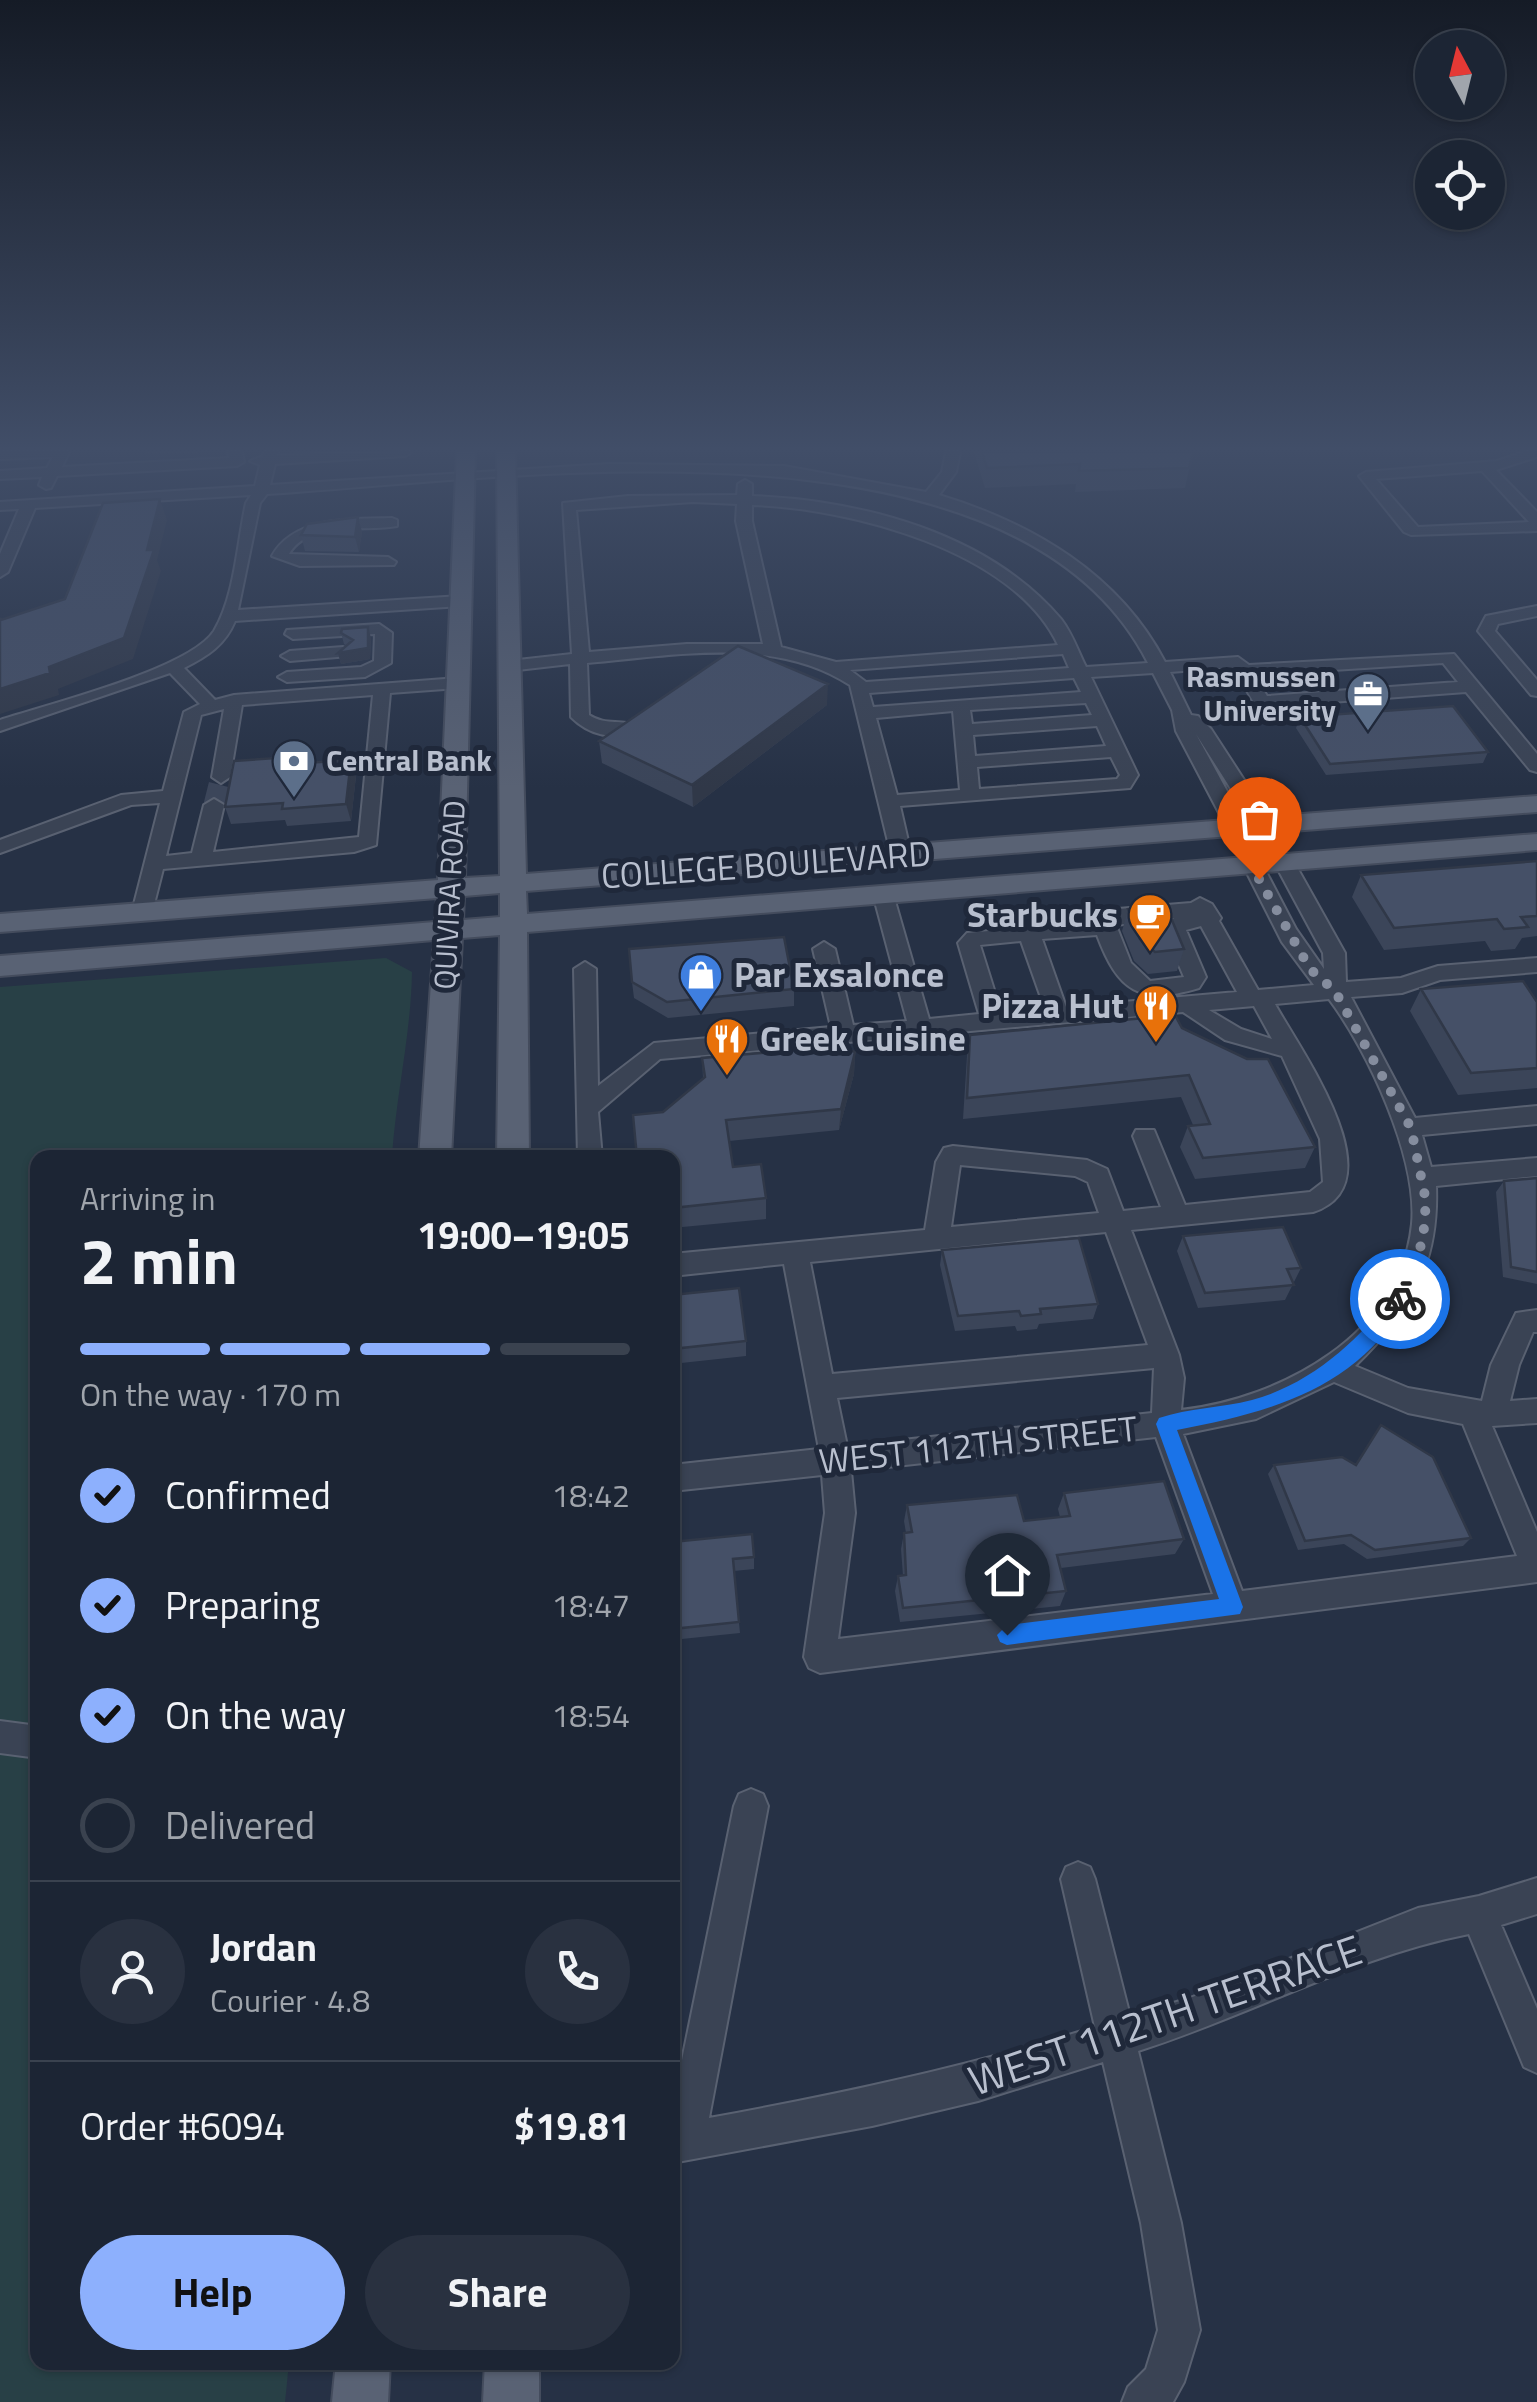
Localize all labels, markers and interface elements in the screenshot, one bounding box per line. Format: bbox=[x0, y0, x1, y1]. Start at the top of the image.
north arrow bbox=[1415, 30, 1505, 120]
map controls bbox=[1415, 30, 1505, 230]
button: locate bbox=[1415, 140, 1505, 230]
place label: Rasmussen University bbox=[1186, 653, 1336, 733]
office icon: Rasmussen University bbox=[1345, 671, 1391, 732]
place label: Central Bank bbox=[326, 737, 492, 783]
bank icon: Central Bank bbox=[271, 738, 317, 799]
pin bbox=[1217, 777, 1302, 880]
icon: bag bbox=[1232, 792, 1287, 847]
street label: QUIVIRA ROAD bbox=[421, 799, 477, 991]
street label: COLLEGE BOULEVARD bbox=[599, 826, 933, 902]
place label: Starbucks bbox=[967, 887, 1118, 941]
cafe icon: Starbucks bbox=[1127, 892, 1173, 953]
place label: Par Exsalonce bbox=[734, 947, 944, 1001]
shop icon: Par Exsalonce bbox=[678, 952, 724, 1013]
place label: Pizza Hut bbox=[981, 978, 1124, 1032]
restaurant icon: Pizza Hut bbox=[1133, 983, 1179, 1044]
place label: Greek Cuisine bbox=[760, 1011, 966, 1065]
restaurant icon: Greek Cuisine bbox=[704, 1016, 750, 1077]
text: Arriving in bbox=[80, 1174, 216, 1222]
text: 19:00–19:05 bbox=[417, 1206, 630, 1264]
text: 2 min bbox=[80, 1210, 238, 1309]
courier bbox=[1350, 1249, 1450, 1349]
icon: bike bbox=[1373, 1272, 1428, 1327]
text: On the way · 170 m bbox=[80, 1370, 341, 1418]
street label: WEST 112TH STREET bbox=[816, 1400, 1140, 1488]
text: Confirmed bbox=[165, 1466, 331, 1524]
icon: check bbox=[80, 1468, 135, 1523]
text: 18:42 bbox=[551, 1471, 630, 1519]
pin bbox=[965, 1533, 1050, 1636]
icon: home bbox=[980, 1548, 1035, 1603]
text: Preparing bbox=[165, 1576, 320, 1634]
icon: check bbox=[80, 1578, 135, 1633]
text: 18:47 bbox=[551, 1581, 630, 1629]
text: On the way bbox=[165, 1686, 346, 1744]
icon: check bbox=[80, 1688, 135, 1743]
text: 18:54 bbox=[551, 1691, 630, 1739]
text: Delivered bbox=[165, 1796, 315, 1854]
street label: WEST 112TH TERRACE bbox=[959, 1917, 1370, 2111]
text: Jordan bbox=[210, 1918, 317, 1976]
button: person bbox=[80, 1919, 185, 2024]
button: phone bbox=[525, 1919, 630, 2024]
text: Courier · 4.8 bbox=[210, 1976, 370, 2024]
text: Order #6094 bbox=[80, 2097, 285, 2155]
text: $19.81 bbox=[514, 2097, 630, 2155]
button: Help bbox=[80, 2235, 345, 2350]
button: Share bbox=[365, 2235, 630, 2350]

